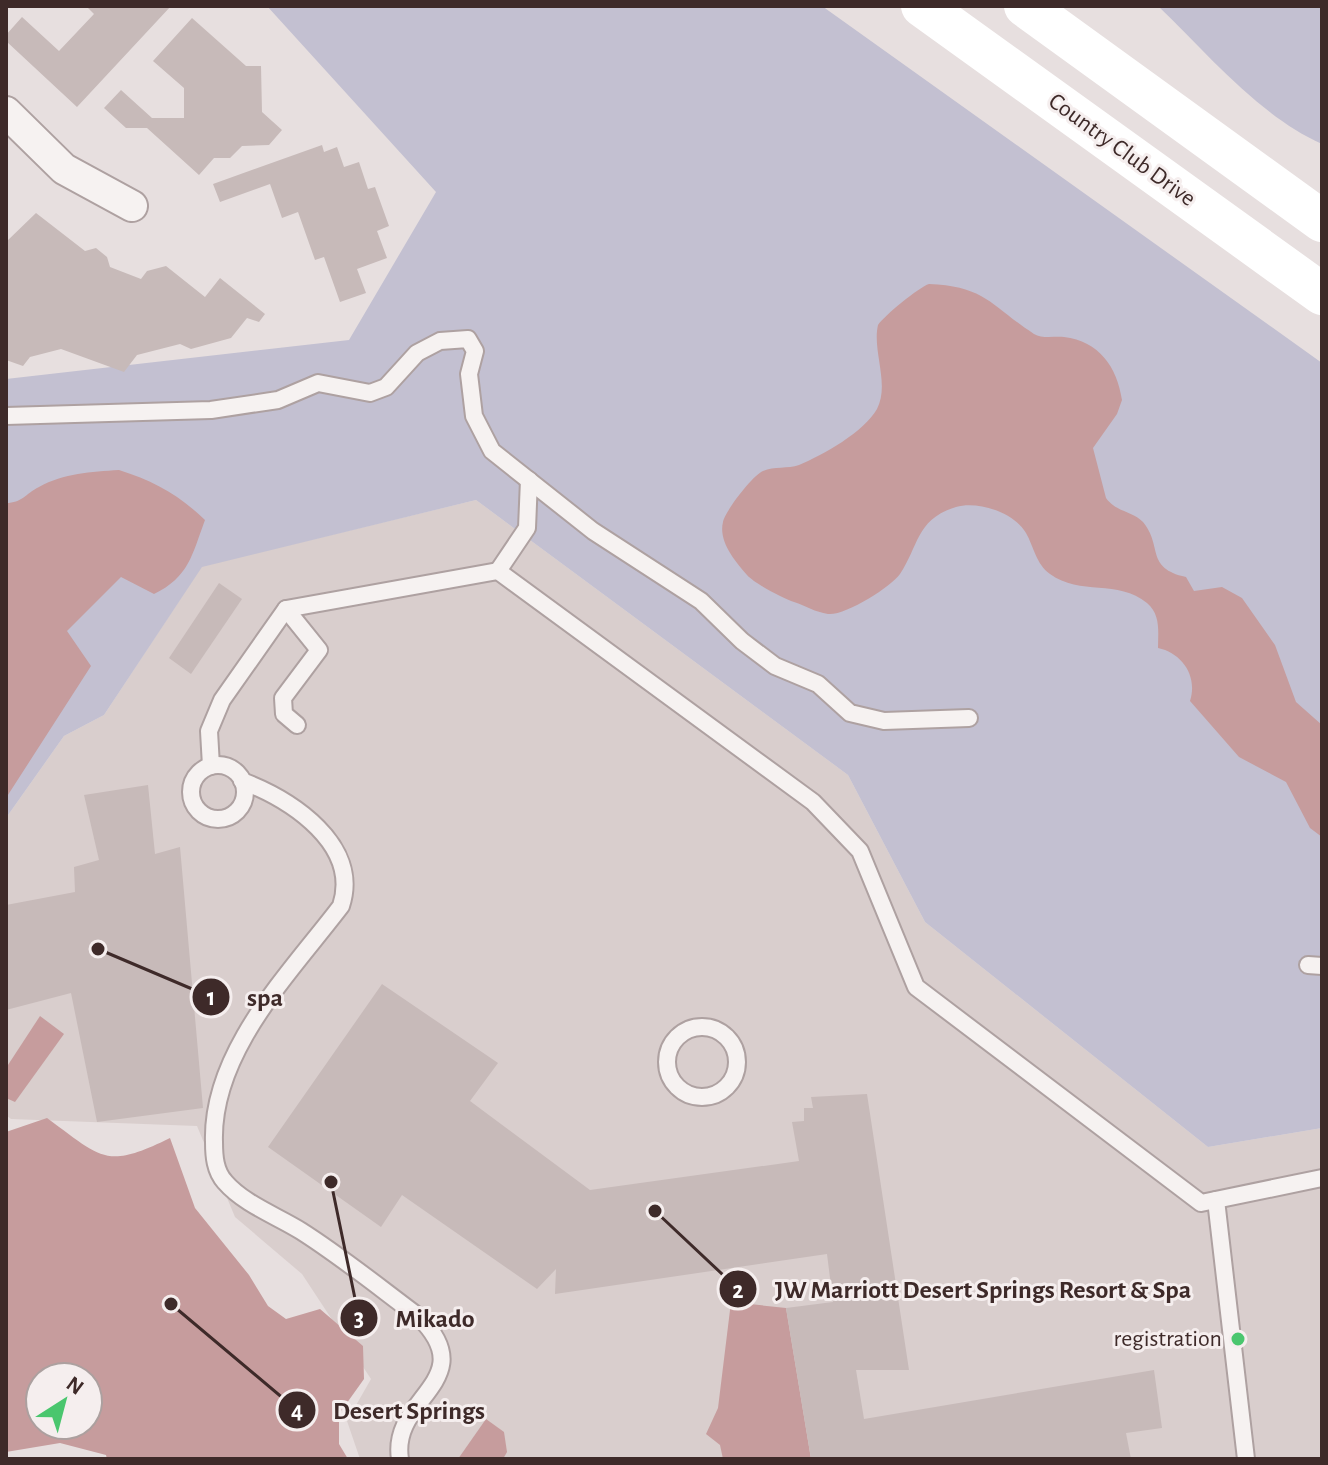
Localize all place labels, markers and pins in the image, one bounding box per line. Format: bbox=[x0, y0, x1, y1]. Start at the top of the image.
callout: spa bbox=[191, 972, 299, 1022]
callout: JW Marriott Desert Springs Resort & Spa bbox=[718, 1264, 1207, 1314]
callout: Mikado bbox=[339, 1293, 490, 1343]
place label: registration bbox=[1113, 1327, 1222, 1351]
marker: registration bbox=[1229, 1330, 1247, 1348]
callout: Desert Springs bbox=[277, 1385, 501, 1435]

